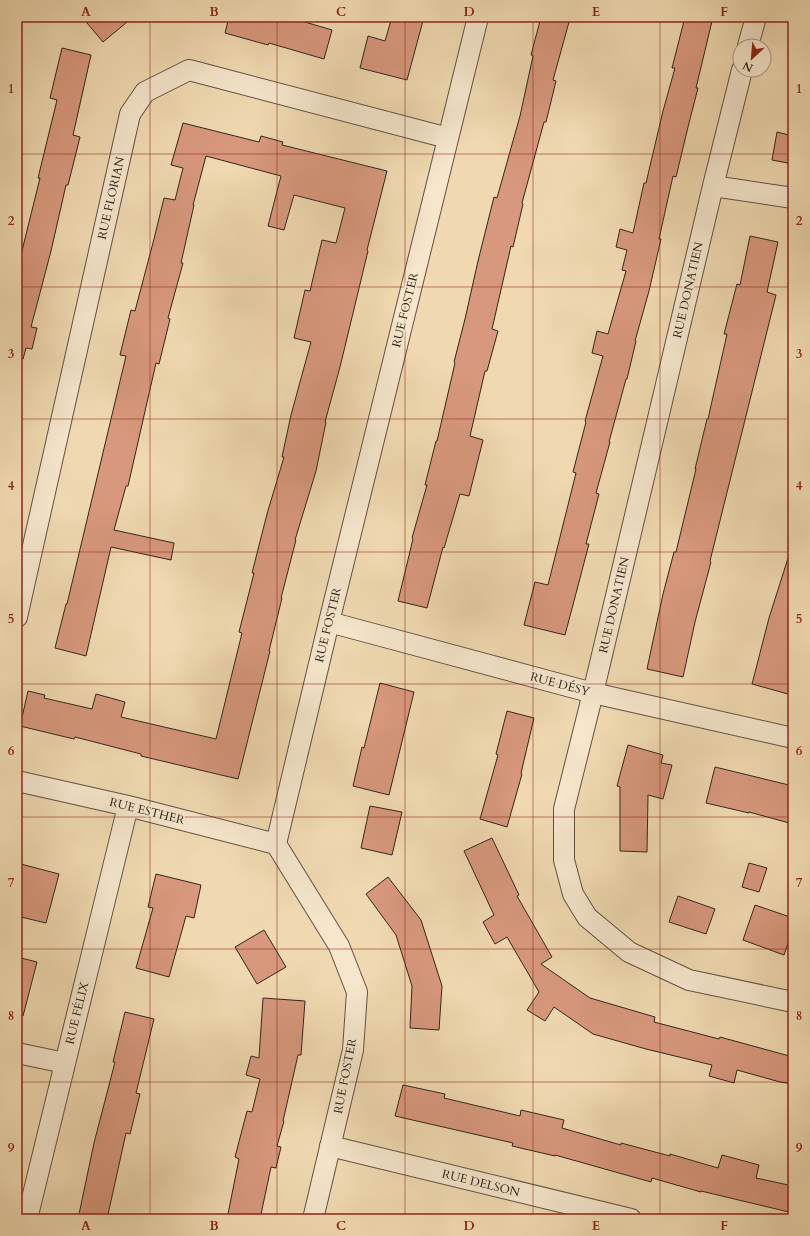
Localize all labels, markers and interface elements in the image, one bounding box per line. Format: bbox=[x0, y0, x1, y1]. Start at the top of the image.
text: A bbox=[81, 3, 91, 21]
text: B bbox=[209, 3, 219, 21]
text: C bbox=[336, 3, 346, 21]
text: D bbox=[463, 3, 475, 21]
text: E bbox=[592, 3, 600, 21]
text: F bbox=[720, 3, 728, 21]
north arrow bbox=[732, 38, 772, 78]
text: N bbox=[740, 58, 755, 75]
text: 1 bbox=[8, 80, 14, 98]
text: 1 bbox=[796, 80, 802, 98]
street label: RUE FLORIAN bbox=[94, 154, 128, 241]
text: 2 bbox=[8, 212, 15, 230]
text: 2 bbox=[796, 212, 803, 230]
street label: RUE DONATIEN bbox=[669, 240, 707, 340]
street label: RUE FOSTER bbox=[388, 270, 422, 349]
text: 3 bbox=[8, 345, 15, 363]
text: 3 bbox=[796, 345, 803, 363]
text: 4 bbox=[8, 477, 15, 495]
text: 4 bbox=[796, 477, 803, 495]
street label: RUE DONATIEN bbox=[595, 555, 633, 655]
street label: RUE FOSTER bbox=[311, 585, 345, 664]
text: 5 bbox=[8, 610, 14, 628]
text: 5 bbox=[796, 610, 802, 628]
street label: RUE DÉSY bbox=[529, 667, 592, 700]
text: 6 bbox=[8, 742, 15, 760]
text: 6 bbox=[796, 742, 803, 760]
street label: RUE ESTHER bbox=[108, 794, 187, 828]
text: 7 bbox=[8, 874, 15, 892]
text: 7 bbox=[796, 874, 803, 892]
street label: RUE FÉLIX bbox=[61, 979, 93, 1046]
text: 8 bbox=[8, 1007, 14, 1025]
text: 8 bbox=[796, 1007, 802, 1025]
street label: RUE FOSTER bbox=[330, 1036, 360, 1115]
text: 9 bbox=[8, 1139, 15, 1157]
text: 9 bbox=[796, 1139, 803, 1157]
street label: RUE DELSON bbox=[440, 1166, 522, 1201]
text: A bbox=[81, 1217, 91, 1235]
text: B bbox=[209, 1217, 219, 1235]
text: C bbox=[336, 1217, 346, 1235]
text: D bbox=[463, 1217, 475, 1235]
text: E bbox=[592, 1217, 600, 1235]
text: F bbox=[720, 1217, 728, 1235]

